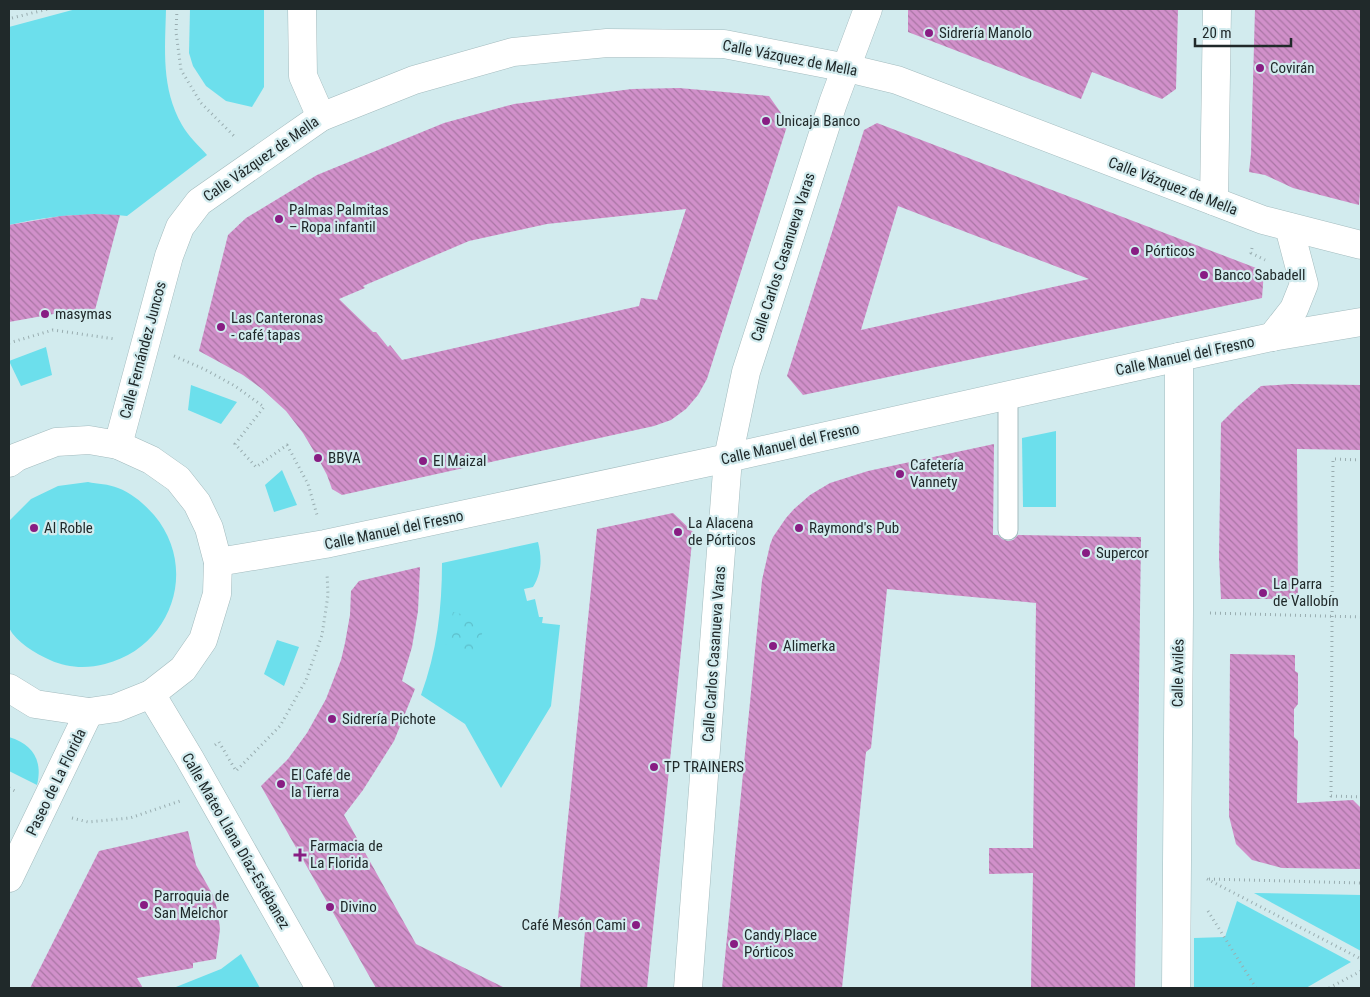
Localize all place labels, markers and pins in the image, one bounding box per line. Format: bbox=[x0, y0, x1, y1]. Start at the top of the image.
place label: Sidrería Manolo bbox=[939, 24, 1032, 42]
marker: Sidrería Manolo bbox=[923, 27, 935, 39]
place label: Covirán bbox=[1270, 59, 1315, 77]
marker: Covirán bbox=[1254, 62, 1266, 74]
place label: Unicaja Banco bbox=[776, 112, 860, 130]
marker: Unicaja Banco bbox=[760, 115, 772, 127]
place label: Palmas Palmitas – Ropa infantil bbox=[289, 201, 389, 236]
marker: Palmas Palmitas – Ropa infantil bbox=[273, 213, 285, 225]
place label: Pórticos bbox=[1145, 242, 1195, 260]
marker: Pórticos bbox=[1129, 245, 1141, 257]
place label: Banco Sabadell bbox=[1214, 266, 1305, 284]
marker: Banco Sabadell bbox=[1198, 269, 1210, 281]
place label: masymas bbox=[55, 305, 112, 323]
marker: masymas bbox=[39, 308, 51, 320]
place label: Las Canteronas - café tapas bbox=[231, 309, 323, 344]
marker: Las Canteronas - café tapas bbox=[215, 321, 227, 333]
place label: BBVA bbox=[328, 449, 361, 467]
marker: BBVA bbox=[312, 452, 324, 464]
place label: El Maizal bbox=[433, 452, 487, 470]
marker: El Maizal bbox=[417, 455, 429, 467]
place label: Cafetería Vannety bbox=[910, 456, 964, 491]
marker: Cafetería Vannety bbox=[894, 468, 906, 480]
place label: La Alacena de Pórticos bbox=[688, 514, 756, 549]
place label: Al Roble bbox=[44, 519, 93, 537]
place label: Raymond's Pub bbox=[809, 519, 899, 537]
marker: Al Roble bbox=[28, 522, 40, 534]
marker: Raymond's Pub bbox=[793, 522, 805, 534]
marker: La Alacena de Pórticos bbox=[672, 526, 684, 538]
place label: Supercor bbox=[1096, 544, 1149, 562]
marker: Supercor bbox=[1080, 547, 1092, 559]
place label: La Parra de Vallobín bbox=[1273, 575, 1339, 610]
marker: La Parra de Vallobín bbox=[1257, 587, 1269, 599]
place label: Alimerka bbox=[783, 637, 835, 655]
marker: Alimerka bbox=[767, 640, 779, 652]
place label: Sidrería Pichote bbox=[342, 710, 436, 728]
marker: Sidrería Pichote bbox=[326, 713, 338, 725]
place label: TP TRAINERS bbox=[664, 758, 744, 776]
marker: TP TRAINERS bbox=[648, 761, 660, 773]
place label: El Café de la Tierra bbox=[291, 766, 351, 801]
marker: El Café de la Tierra bbox=[275, 778, 287, 790]
place label: Farmacia de La Florida bbox=[310, 837, 383, 872]
marker: Farmacia de La Florida bbox=[294, 849, 306, 861]
place label: Parroquia de San Melchor bbox=[154, 887, 229, 922]
place label: Divino bbox=[340, 898, 377, 916]
marker: Parroquia de San Melchor bbox=[138, 899, 150, 911]
marker: Divino bbox=[324, 901, 336, 913]
place label: Café Mesón Cami bbox=[521, 916, 626, 934]
marker: Café Mesón Cami bbox=[630, 919, 642, 931]
place label: Candy Place Pórticos bbox=[744, 926, 817, 961]
marker: Candy Place Pórticos bbox=[728, 938, 740, 950]

